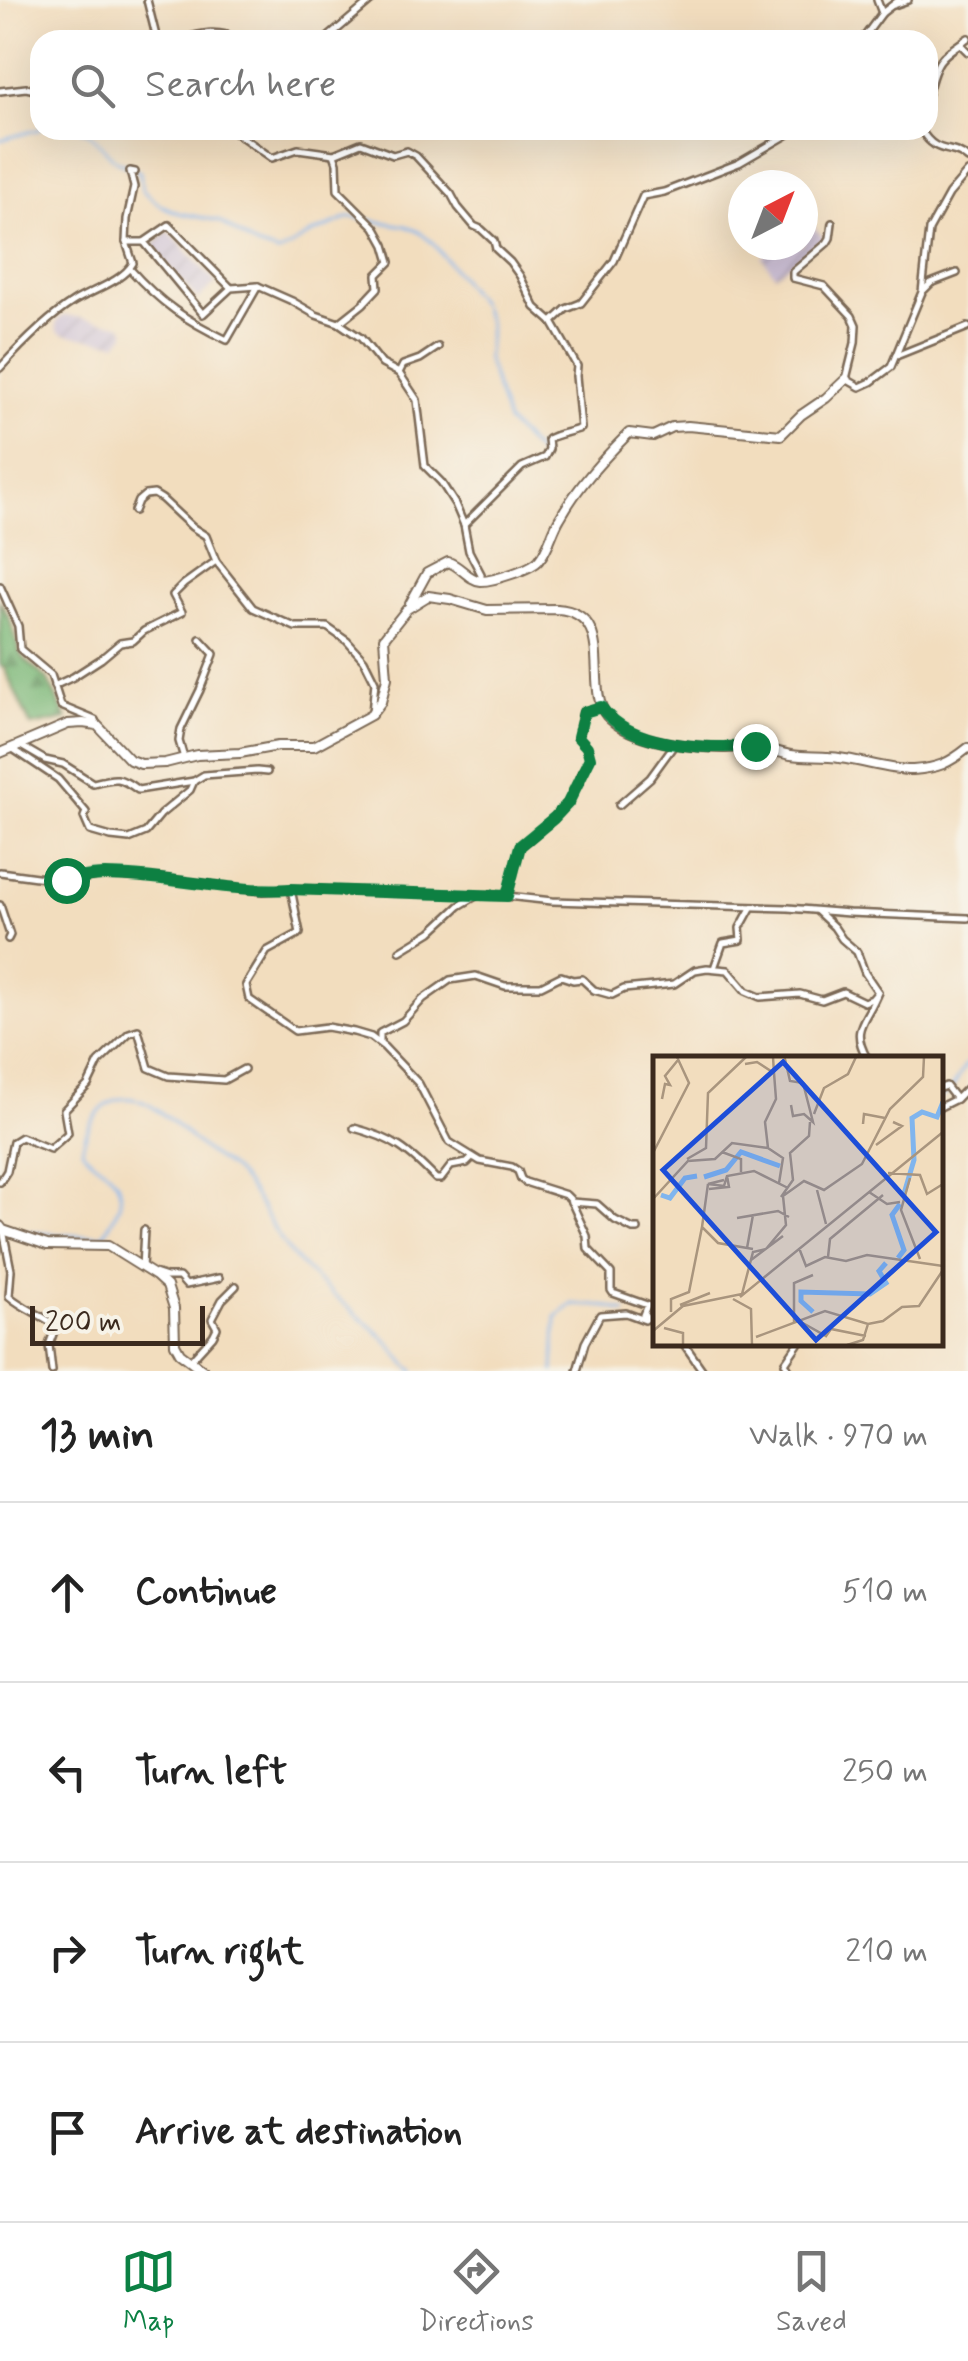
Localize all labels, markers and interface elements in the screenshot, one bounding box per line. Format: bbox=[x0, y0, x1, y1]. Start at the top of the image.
search box bbox=[30, 30, 938, 140]
icon: search bbox=[65, 58, 120, 113]
text: Search here bbox=[145, 61, 336, 110]
north arrow bbox=[728, 170, 818, 260]
route end bbox=[733, 724, 779, 770]
route start bbox=[44, 858, 90, 904]
inset map bbox=[653, 1056, 943, 1346]
scale bar bbox=[30, 1301, 205, 1346]
text: 200 m bbox=[45, 1305, 121, 1342]
text: 13 min bbox=[40, 1409, 154, 1464]
text: Walk · 970 m bbox=[749, 1415, 928, 1457]
icon: ahead bbox=[40, 1565, 95, 1620]
text: Continue bbox=[135, 1568, 277, 1617]
text: 510 m bbox=[842, 1571, 928, 1613]
icon: left bbox=[40, 1745, 95, 1800]
text: Turn left bbox=[135, 1748, 287, 1797]
text: 250 m bbox=[842, 1751, 928, 1793]
icon: right bbox=[40, 1925, 95, 1980]
text: Turn right bbox=[135, 1928, 304, 1977]
text: 210 m bbox=[845, 1931, 928, 1973]
icon: arrive bbox=[40, 2105, 95, 2160]
text: Arrive at destination bbox=[135, 2108, 462, 2157]
tab: Map bbox=[121, 2244, 176, 2341]
tab: Directions bbox=[419, 2244, 534, 2341]
tab: Saved bbox=[776, 2244, 847, 2341]

